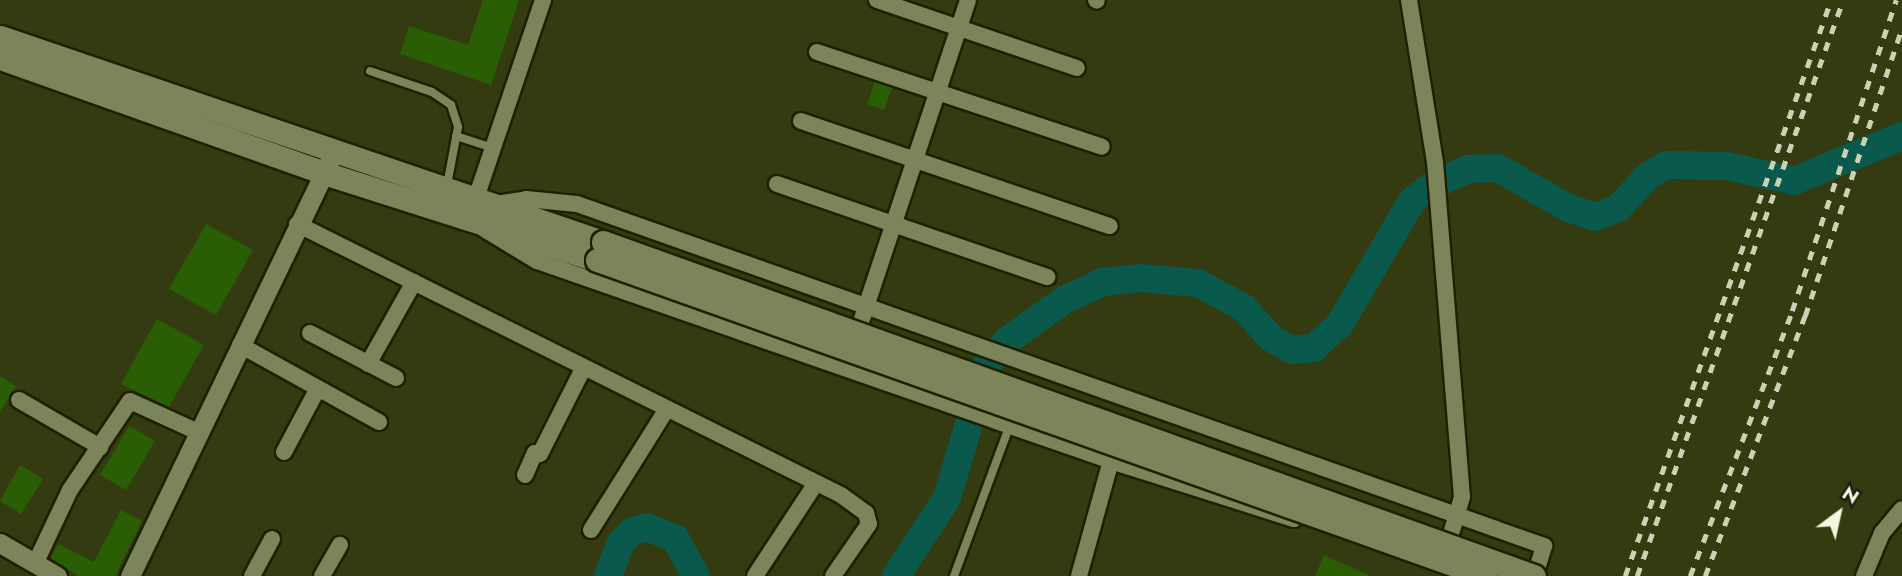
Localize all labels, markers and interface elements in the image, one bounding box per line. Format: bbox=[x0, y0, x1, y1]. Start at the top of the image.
north arrow bbox=[1804, 478, 1874, 548]
text: N bbox=[1837, 480, 1864, 510]

